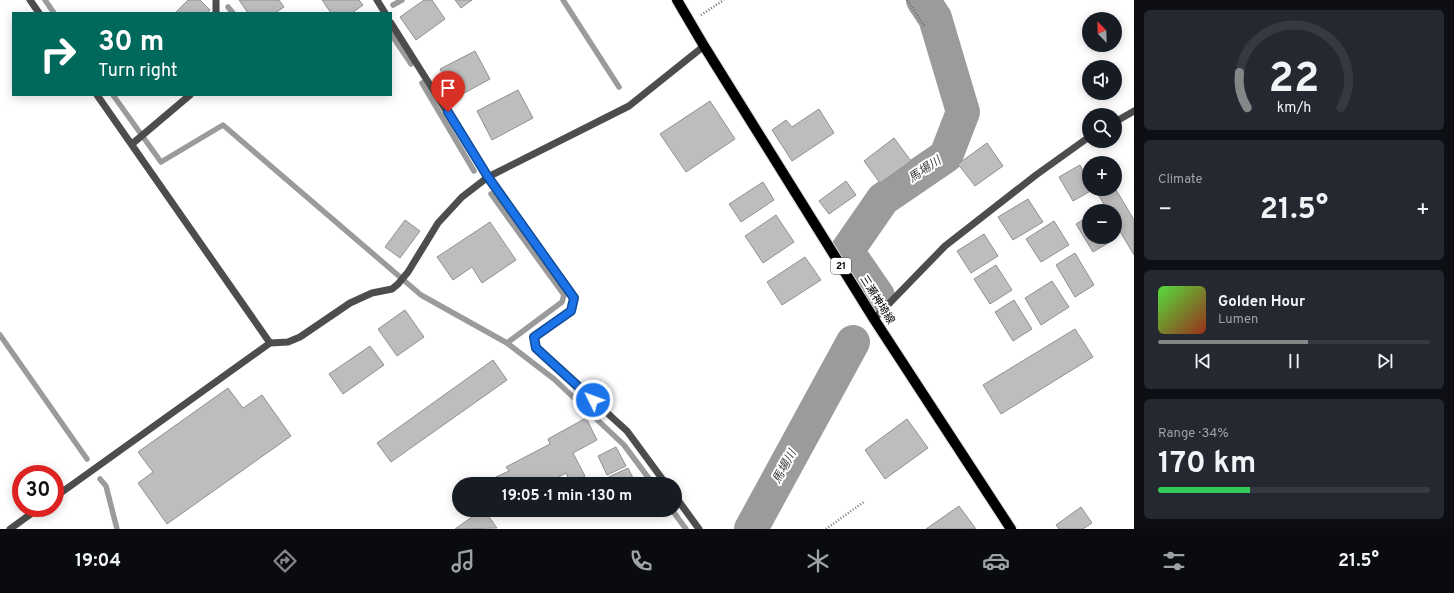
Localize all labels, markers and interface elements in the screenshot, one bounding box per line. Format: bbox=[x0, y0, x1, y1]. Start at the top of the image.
north arrow bbox=[1082, 12, 1122, 52]
map controls bbox=[1082, 12, 1122, 244]
text: 30 m bbox=[98, 25, 164, 61]
icon: right bbox=[32, 28, 84, 80]
text: 22 bbox=[1269, 54, 1319, 107]
text: Turn right bbox=[98, 60, 178, 83]
button: sound bbox=[1082, 60, 1122, 100]
pin bbox=[431, 71, 465, 112]
icon: arrive bbox=[437, 77, 459, 99]
text: km/h bbox=[1277, 98, 1311, 116]
button: search bbox=[1082, 108, 1122, 148]
water label: 馬場川 bbox=[906, 152, 946, 187]
button: + bbox=[1082, 156, 1122, 196]
text: Climate bbox=[1158, 172, 1203, 188]
text: 21.5° bbox=[1260, 192, 1328, 229]
text: − bbox=[1158, 197, 1172, 224]
text: + bbox=[1416, 197, 1430, 224]
button: − bbox=[1082, 204, 1122, 244]
road number: 21 bbox=[831, 258, 851, 274]
street label: 三瀬神埼線 bbox=[856, 273, 898, 327]
text: Golden Hour bbox=[1218, 293, 1305, 312]
text: Lumen bbox=[1218, 312, 1258, 328]
icon: previous bbox=[1192, 350, 1214, 372]
icon: pause bbox=[1283, 350, 1305, 372]
icon: next bbox=[1374, 350, 1396, 372]
position arrow bbox=[572, 379, 614, 421]
text: Range · 34% bbox=[1158, 426, 1229, 442]
water label: 馬場川 bbox=[769, 446, 802, 487]
text: 170 km bbox=[1158, 446, 1256, 483]
speed limit sign: 30 bbox=[12, 465, 64, 517]
text: 19:05 · 1 min · 130 m bbox=[502, 487, 632, 506]
icon: directions bbox=[271, 547, 299, 575]
icon: music bbox=[449, 547, 477, 575]
icon: phone bbox=[627, 547, 655, 575]
icon: climate bbox=[804, 547, 832, 575]
icon: car bbox=[982, 547, 1010, 575]
icon: filters bbox=[1160, 547, 1188, 575]
text: 19:04 bbox=[75, 550, 121, 573]
text: 21.5° bbox=[1338, 550, 1379, 573]

